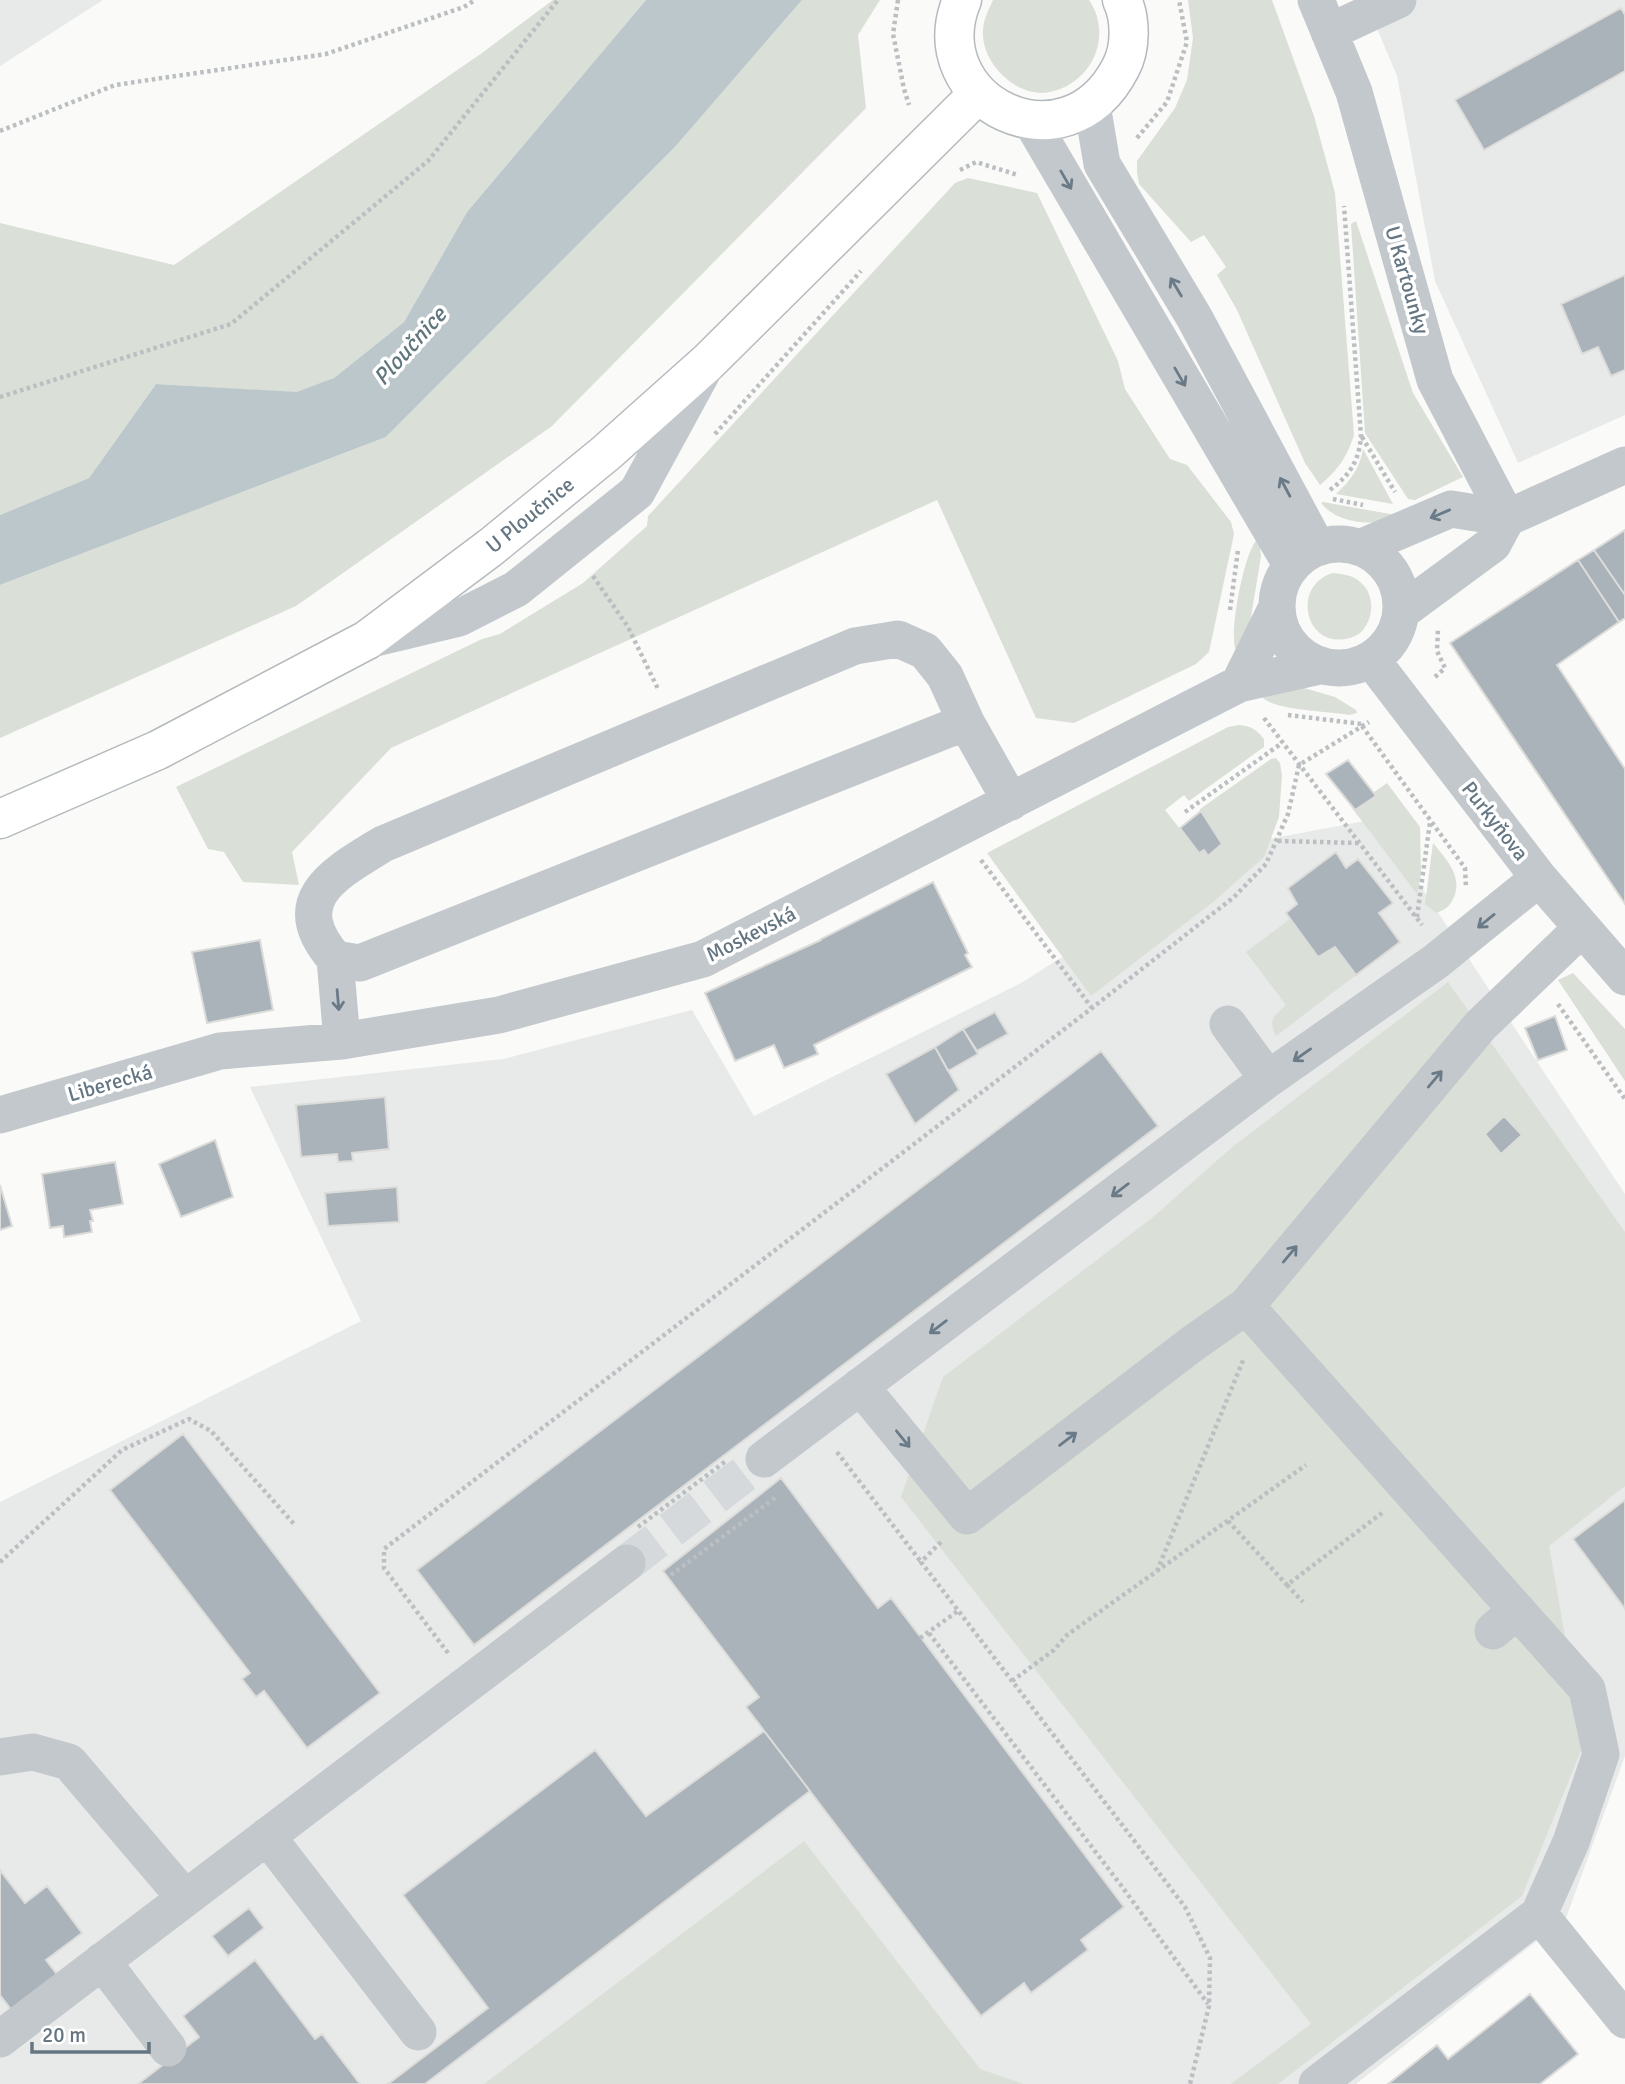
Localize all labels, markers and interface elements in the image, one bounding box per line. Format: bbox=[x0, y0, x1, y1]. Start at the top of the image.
one-way arrow bbox=[1059, 169, 1073, 189]
street label: U Kartounky bbox=[1379, 223, 1435, 337]
one-way arrow bbox=[1169, 278, 1183, 298]
water label: Ploučnice bbox=[367, 300, 454, 391]
one-way arrow bbox=[1173, 366, 1187, 386]
street label: U Ploučnice bbox=[481, 471, 579, 559]
one-way arrow bbox=[1278, 477, 1291, 498]
one-way arrow bbox=[1430, 509, 1451, 522]
street label: Purkyňova bbox=[1456, 776, 1534, 866]
street label: Moskevská bbox=[702, 900, 800, 968]
one-way arrow bbox=[1477, 913, 1495, 928]
one-way arrow bbox=[332, 988, 345, 1011]
one-way arrow bbox=[1293, 1048, 1312, 1062]
street label: Liberecká bbox=[65, 1059, 155, 1107]
one-way arrow bbox=[1428, 1071, 1443, 1089]
one-way arrow bbox=[1111, 1183, 1129, 1198]
one-way arrow bbox=[1282, 1245, 1298, 1263]
one-way arrow bbox=[929, 1320, 948, 1335]
one-way arrow bbox=[896, 1429, 911, 1447]
one-way arrow bbox=[1058, 1432, 1076, 1447]
scale bar bbox=[32, 2010, 149, 2054]
text: 20 m bbox=[42, 2022, 86, 2048]

